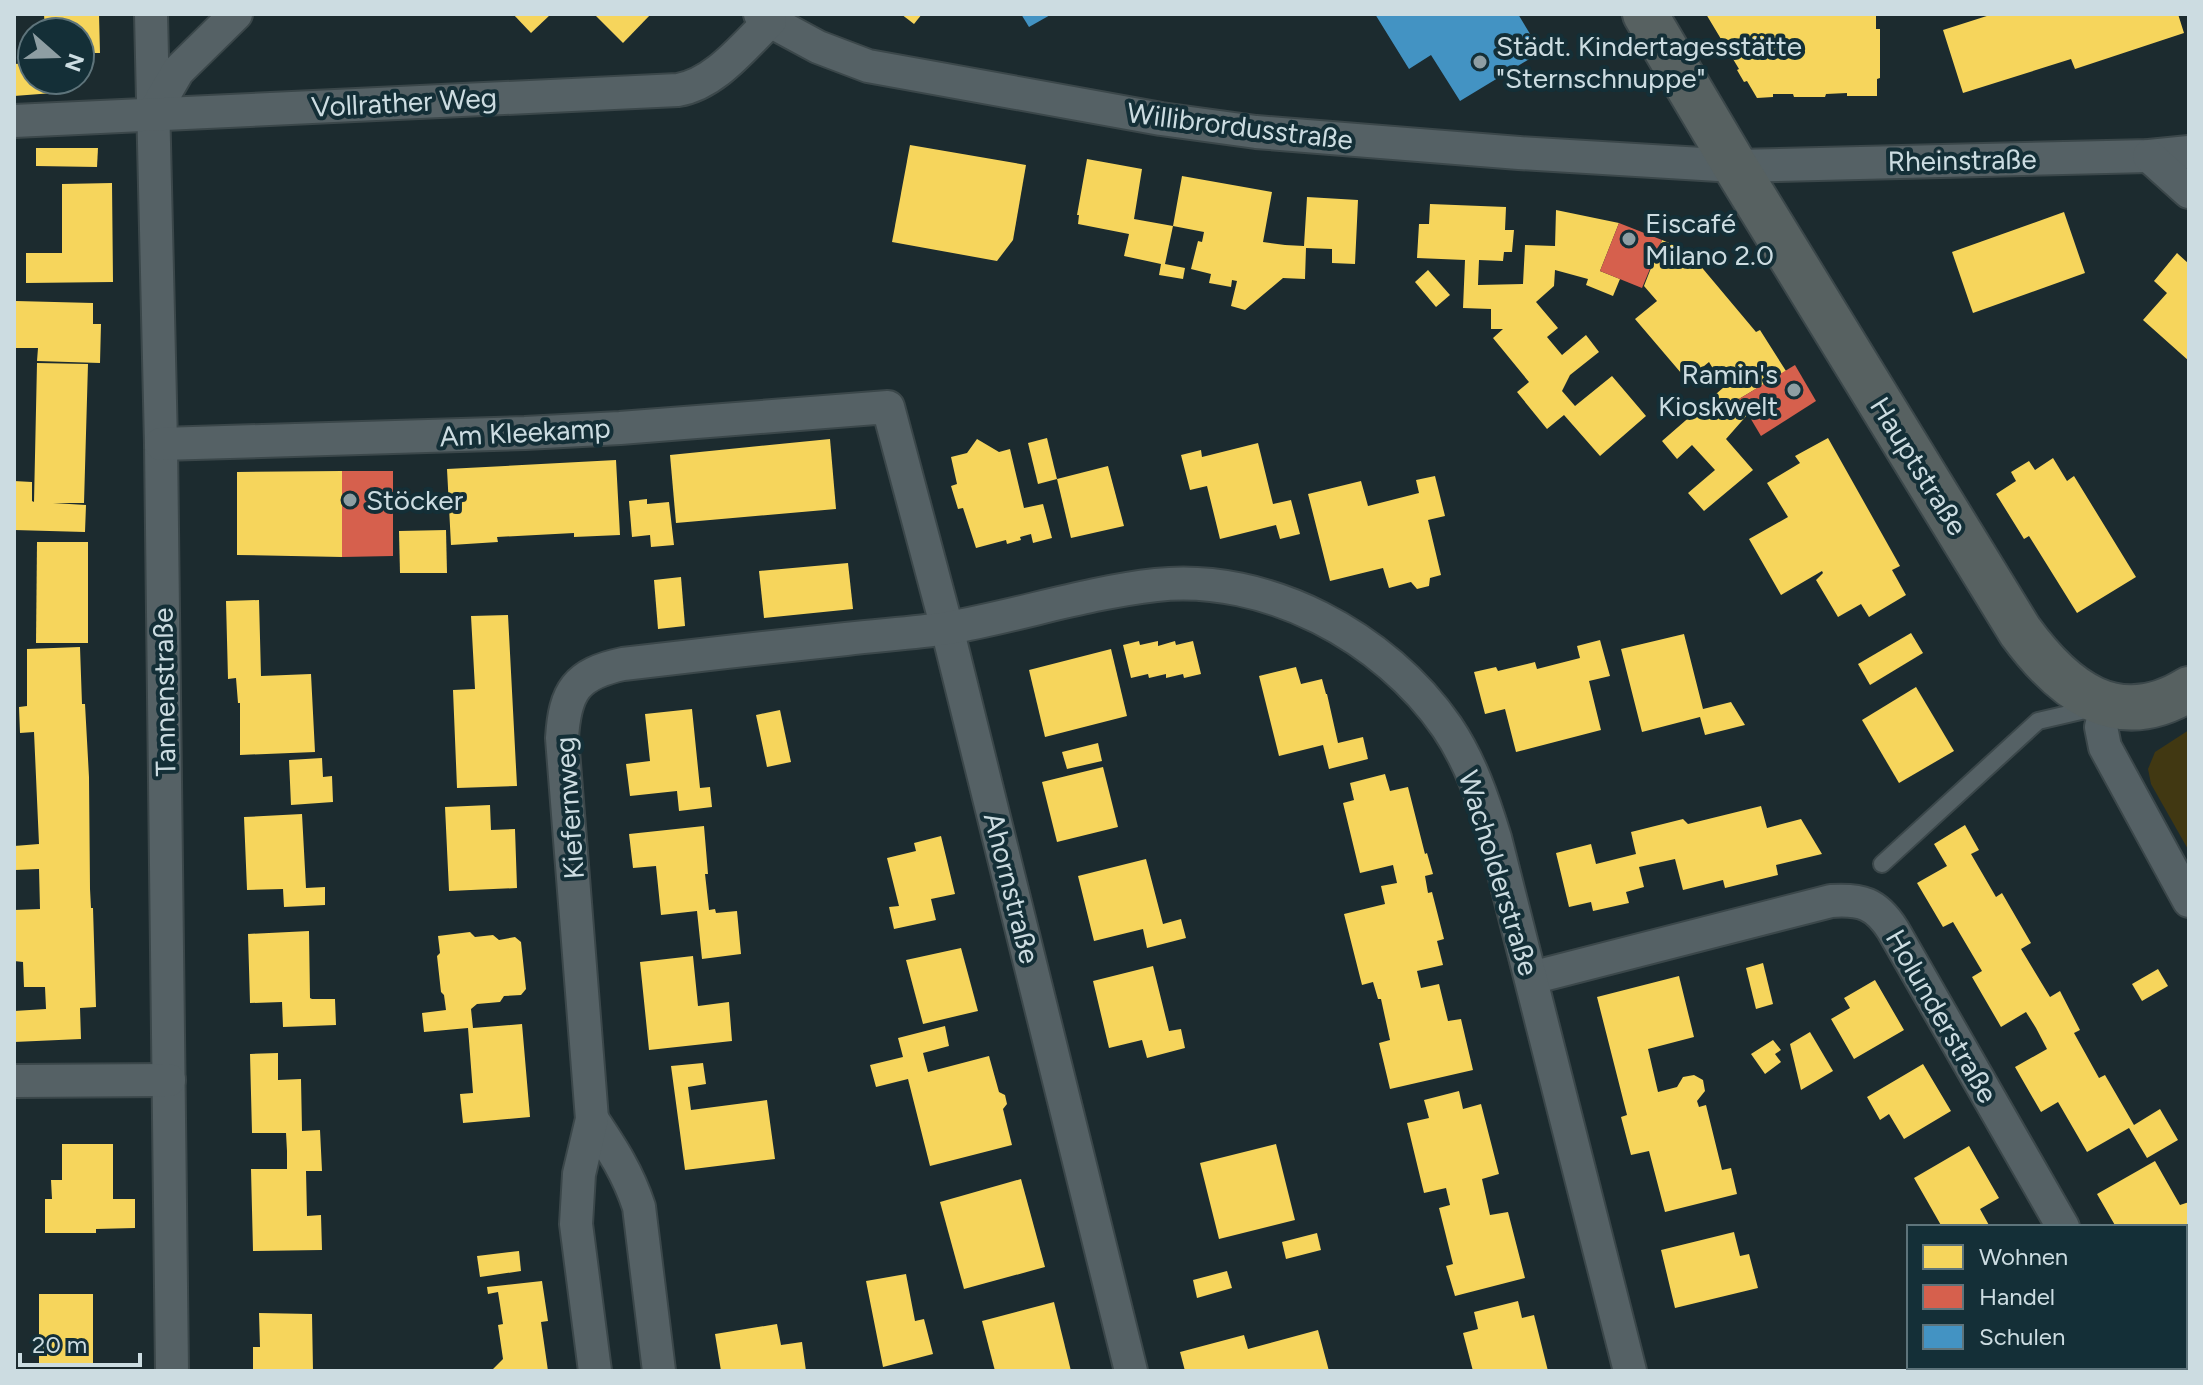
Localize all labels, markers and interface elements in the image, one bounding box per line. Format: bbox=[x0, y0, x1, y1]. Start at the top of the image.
north arrow bbox=[16, 16, 96, 96]
place label: Städt. Kindertagesstätte "Sternschnuppe" bbox=[1496, 29, 1802, 95]
text: N bbox=[59, 50, 90, 75]
marker: Städt. Kindertagesstätte "Sternschnuppe" bbox=[1471, 53, 1489, 71]
street label: Vollrather Weg bbox=[310, 80, 498, 124]
street label: Willibrordusstraße bbox=[1125, 95, 1355, 157]
street label: Rheinstraße bbox=[1887, 142, 2037, 178]
place label: Eiscafé Milano 2.0 bbox=[1645, 206, 1774, 272]
marker: Eiscafé Milano 2.0 bbox=[1620, 230, 1638, 248]
place label: Ramin's Kioskwelt bbox=[1658, 357, 1778, 423]
marker: Ramin's Kioskwelt bbox=[1785, 381, 1803, 399]
street label: Hauptstraße bbox=[1863, 391, 1975, 541]
street label: Am Kleekamp bbox=[439, 411, 611, 453]
place label: Stöcker bbox=[366, 483, 464, 517]
marker: Stöcker bbox=[341, 491, 359, 509]
street label: Tannenstraße bbox=[146, 607, 182, 777]
street label: Kiefernweg bbox=[547, 736, 591, 880]
street label: Wacholderstraße bbox=[1452, 766, 1546, 980]
street label: Ahornstraße bbox=[977, 809, 1047, 967]
street label: Holunderstraße bbox=[1879, 923, 2005, 1109]
legend bbox=[1907, 1225, 2187, 1369]
text: Wohnen bbox=[1979, 1242, 2068, 1271]
text: Handel bbox=[1979, 1282, 2055, 1311]
scale bar bbox=[20, 1317, 140, 1367]
text: Schulen bbox=[1979, 1322, 2065, 1351]
text: 20 m bbox=[32, 1330, 87, 1359]

